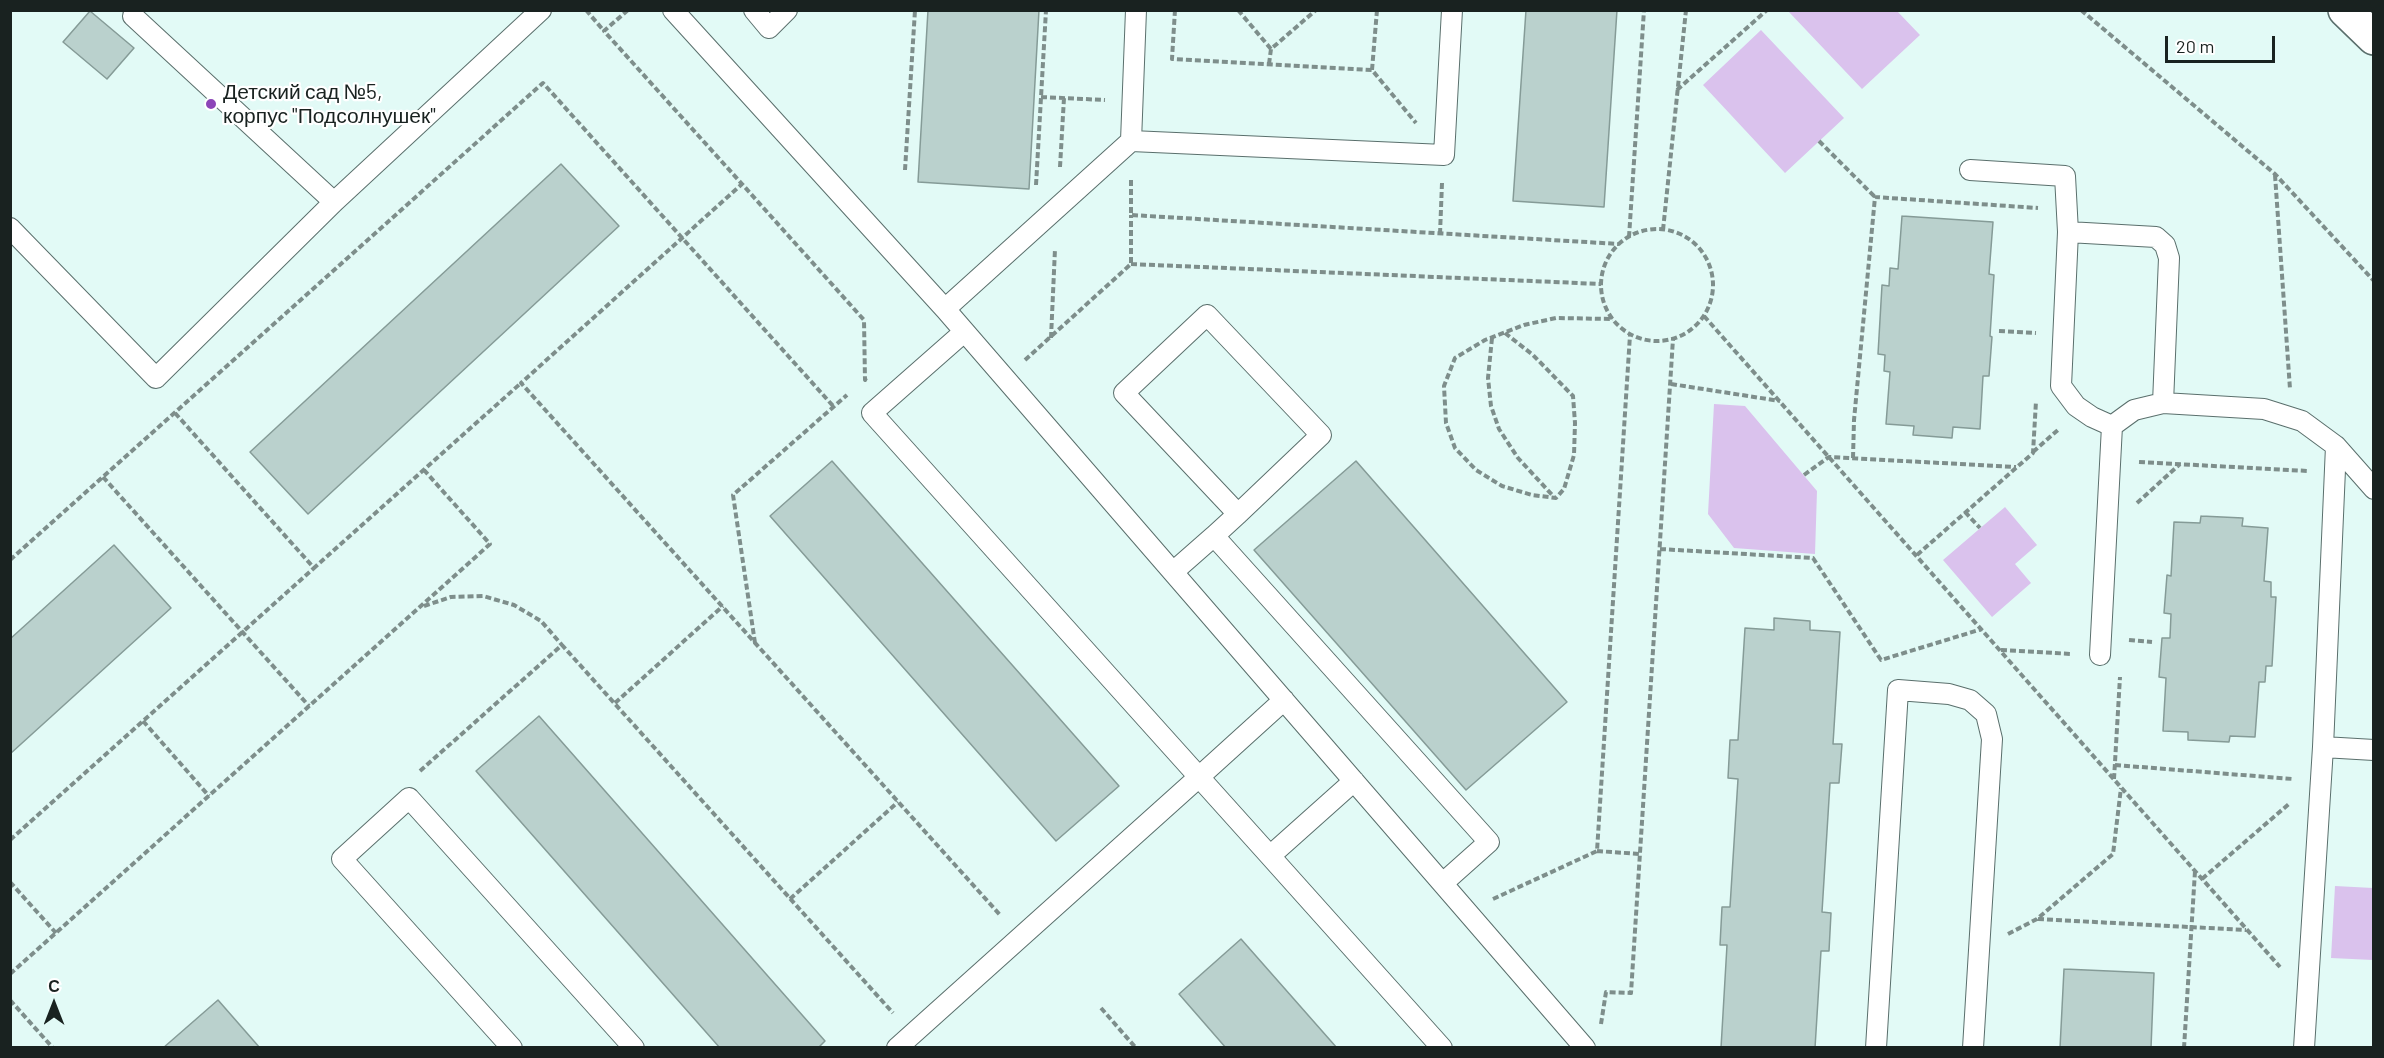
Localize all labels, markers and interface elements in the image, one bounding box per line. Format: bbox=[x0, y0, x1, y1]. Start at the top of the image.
scale bar bbox=[2168, 24, 2278, 62]
text: 20 m bbox=[2176, 35, 2214, 57]
place label: Детский сад №5, корпус "Подсолнушек" bbox=[223, 79, 436, 129]
marker: Детский сад №5, корпус "Подсолнушек" bbox=[204, 97, 218, 111]
north arrow bbox=[24, 974, 84, 1034]
text: С bbox=[48, 976, 60, 995]

